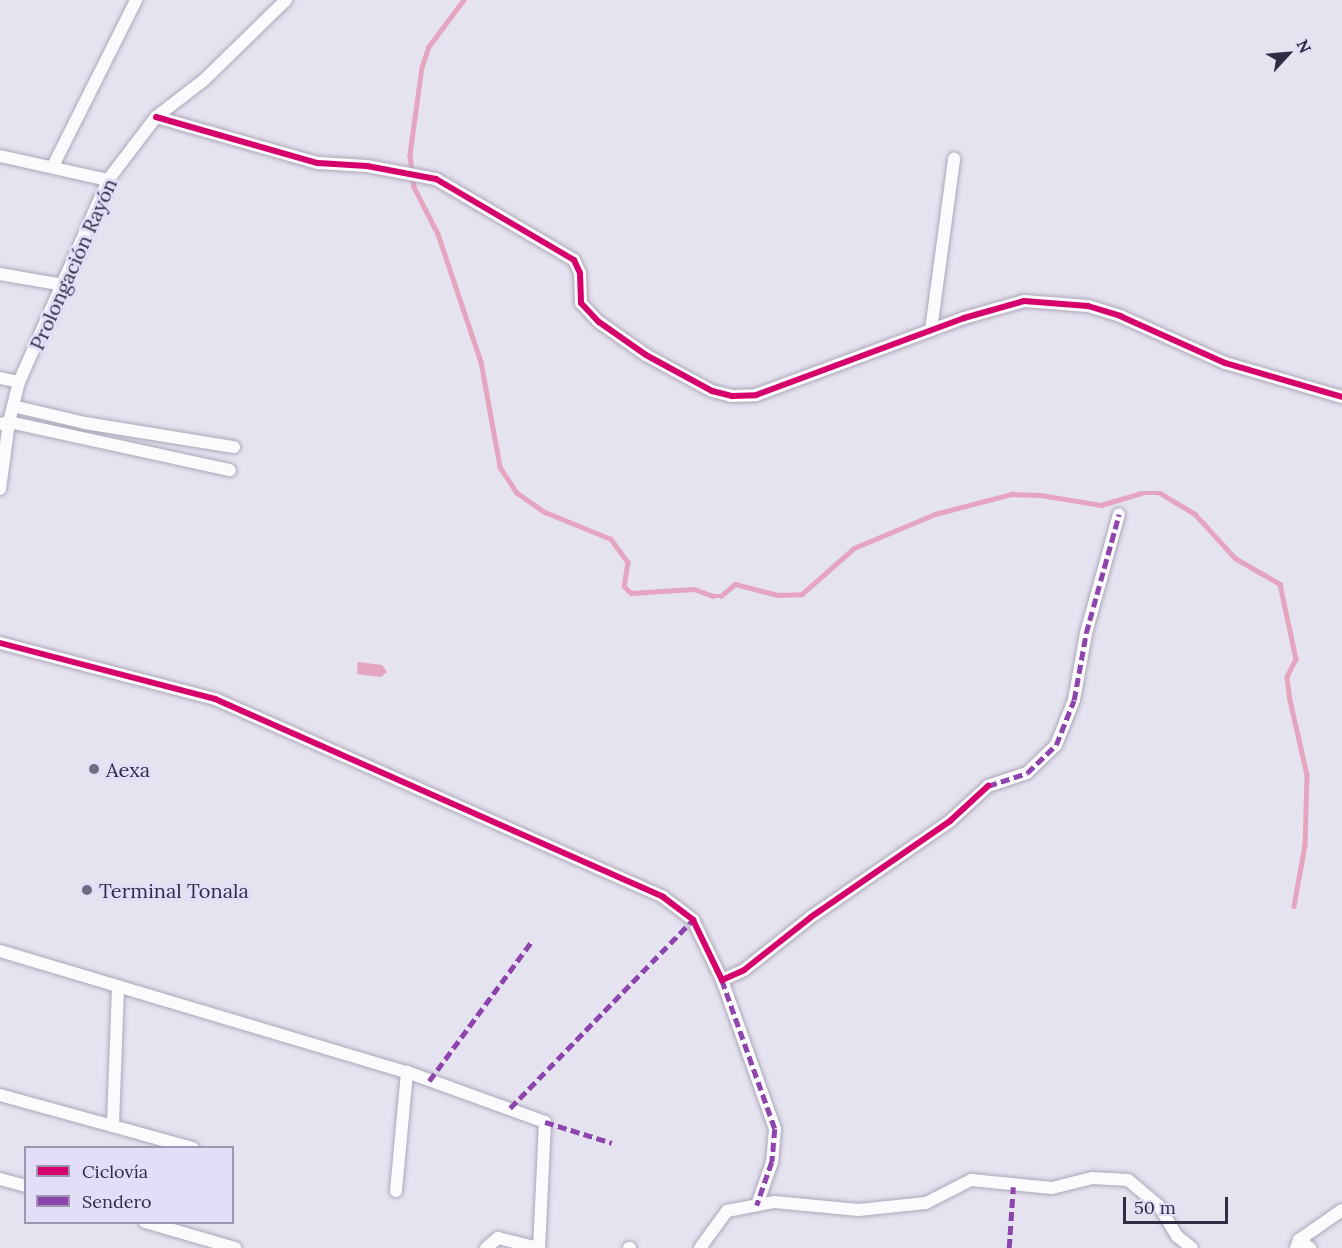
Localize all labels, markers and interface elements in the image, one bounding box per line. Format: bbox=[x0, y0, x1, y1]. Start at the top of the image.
north arrow bbox=[1258, 24, 1318, 84]
text: N bbox=[1292, 36, 1316, 56]
street label: Prolongación Rayón bbox=[24, 175, 122, 353]
place label: Aexa bbox=[106, 757, 150, 781]
marker: Aexa bbox=[87, 762, 101, 776]
place label: Terminal Tonala bbox=[99, 878, 249, 902]
marker: Terminal Tonala bbox=[80, 883, 94, 897]
legend bbox=[24, 1146, 234, 1224]
text: Ciclovía bbox=[82, 1160, 148, 1183]
scale bar bbox=[1126, 1185, 1231, 1223]
text: Sendero bbox=[82, 1190, 152, 1213]
text: 50 m bbox=[1134, 1196, 1176, 1219]

